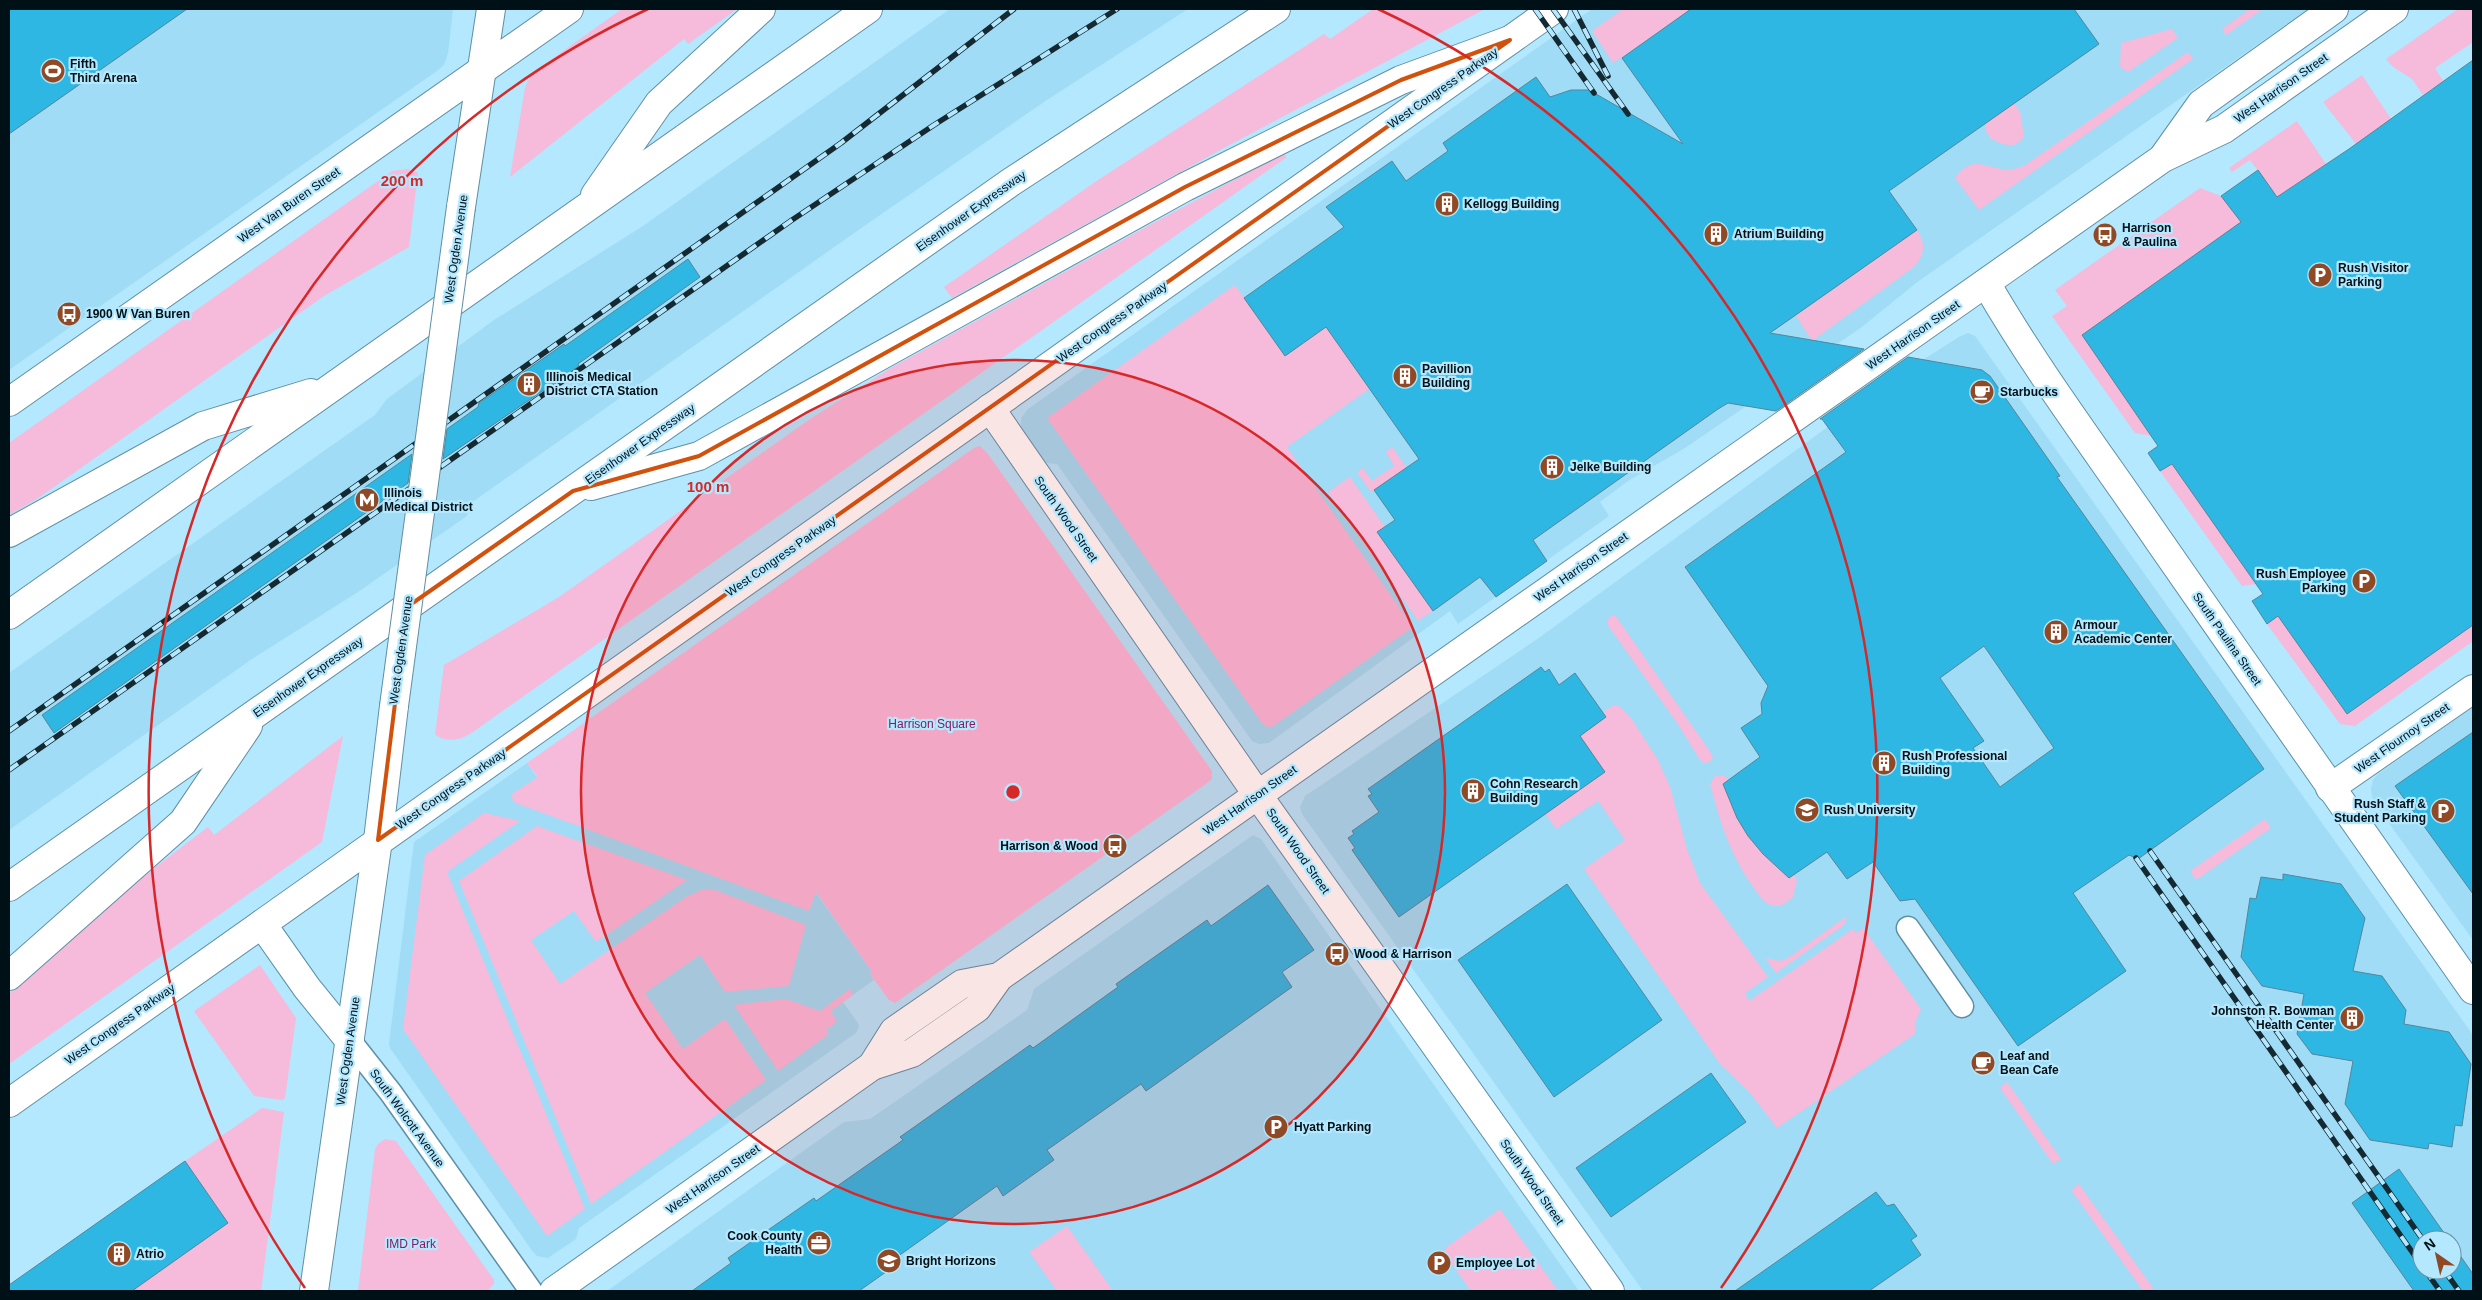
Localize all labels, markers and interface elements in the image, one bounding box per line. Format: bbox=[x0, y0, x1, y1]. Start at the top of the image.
street label: West Congress Parkway bbox=[1385, 45, 1501, 131]
street label: West Harrison Street bbox=[2231, 50, 2331, 126]
place label: Fifth Third Arena bbox=[70, 57, 137, 85]
sports icon: Fifth Third Arena bbox=[40, 58, 66, 84]
street label: West Van Buren Street bbox=[235, 164, 343, 246]
street label: Eisenhower Expressway bbox=[913, 168, 1029, 254]
text: 200 m bbox=[381, 172, 423, 189]
building icon: Kellogg Building bbox=[1434, 191, 1460, 217]
street label: West Ogden Avenue bbox=[441, 193, 471, 304]
place label: Kellogg Building bbox=[1464, 197, 1559, 211]
building icon: Atrium Building bbox=[1703, 221, 1729, 247]
place label: Harrison & Paulina bbox=[2122, 221, 2177, 249]
bus stop icon: Harrison & Paulina bbox=[2092, 222, 2118, 248]
place label: Atrium Building bbox=[1734, 227, 1824, 241]
place label: Rush Visitor Parking bbox=[2338, 261, 2409, 289]
parking icon: Rush Visitor Parking bbox=[2307, 262, 2333, 288]
street label: West Congress Parkway bbox=[1054, 279, 1170, 365]
street label: West Harrison Street bbox=[1863, 297, 1963, 373]
bus stop icon: 1900 W Van Buren bbox=[56, 301, 82, 327]
place label: 1900 W Van Buren bbox=[86, 307, 190, 321]
place label: Pavillion Building bbox=[1422, 362, 1471, 390]
building icon: Pavillion Building bbox=[1392, 363, 1418, 389]
place label: Illinois Medical District CTA Station bbox=[546, 370, 658, 398]
building icon: Illinois Medical District CTA Station bbox=[516, 371, 542, 397]
cafe icon: Starbucks bbox=[1969, 379, 1995, 405]
place label: Starbucks bbox=[2000, 385, 2058, 399]
street label: Eisenhower Expressway bbox=[582, 401, 698, 487]
building icon: Jelke Building bbox=[1539, 454, 1565, 480]
place label: Jelke Building bbox=[1570, 460, 1651, 474]
street label: South Wood Street bbox=[1031, 474, 1101, 565]
text: 100 m bbox=[687, 478, 729, 495]
place label: Illinois Medical District bbox=[384, 486, 473, 514]
metro station icon: Illinois Medical District bbox=[354, 487, 380, 513]
street label: West Congress Parkway bbox=[723, 513, 839, 599]
street label: West Harrison Street bbox=[1531, 529, 1631, 605]
place label: Rush Employee Parking bbox=[2256, 567, 2346, 595]
parking icon: Rush Employee Parking bbox=[2351, 568, 2377, 594]
street label: South Paulina Street bbox=[2190, 590, 2265, 689]
street label: West Ogden Avenue bbox=[386, 594, 416, 705]
place label: Armour Academic Center bbox=[2074, 618, 2172, 646]
building icon: Armour Academic Center bbox=[2043, 619, 2069, 645]
street label: Eisenhower Expressway bbox=[250, 634, 366, 720]
street label: West Flournoy Street bbox=[2352, 700, 2453, 776]
park label: Harrison Square bbox=[888, 717, 976, 731]
street label: West Congress Parkway bbox=[393, 746, 509, 832]
place label: Rush Professional Building bbox=[1902, 749, 2007, 777]
building icon: Rush Professional Building bbox=[1871, 750, 1897, 776]
street label: West Harrison Street bbox=[1200, 762, 1300, 838]
place label: Cohn Research Building bbox=[1490, 777, 1578, 805]
building icon: Cohn Research Building bbox=[1460, 778, 1486, 804]
centre of rings bbox=[1004, 783, 1022, 801]
school or university icon: Rush University bbox=[1794, 797, 1820, 823]
place label: Rush Staff & Student Parking bbox=[2334, 797, 2426, 825]
parking icon: Rush Staff & Student Parking bbox=[2430, 798, 2456, 824]
place label: Rush University bbox=[1824, 803, 1916, 817]
street label: South Wood Street bbox=[1263, 806, 1333, 897]
bus stop icon: Harrison & Wood bbox=[1102, 833, 1128, 859]
place label: Harrison & Wood bbox=[1000, 839, 1098, 853]
bus stop icon: Wood & Harrison bbox=[1324, 941, 1350, 967]
place label: Wood & Harrison bbox=[1354, 947, 1452, 961]
street label: West Congress Parkway bbox=[62, 981, 178, 1067]
street label: West Ogden Avenue bbox=[333, 995, 363, 1106]
place label: Johnston R. Bowman Health Center bbox=[2211, 1004, 2334, 1032]
building icon: Johnston R. Bowman Health Center bbox=[2339, 1005, 2365, 1031]
place label: Leaf and Bean Cafe bbox=[2000, 1049, 2059, 1077]
cafe icon: Leaf and Bean Cafe bbox=[1970, 1050, 1996, 1076]
street label: South Wolcott Avenue bbox=[367, 1066, 447, 1170]
parking icon: Hyatt Parking bbox=[1263, 1114, 1289, 1140]
place label: Hyatt Parking bbox=[1294, 1120, 1371, 1134]
street label: South Wood Street bbox=[1497, 1137, 1567, 1228]
street label: West Harrison Street bbox=[663, 1141, 763, 1217]
place label: Cook County Health bbox=[727, 1229, 802, 1257]
office icon: Cook County Health bbox=[806, 1230, 832, 1256]
north arrow bbox=[2412, 1230, 2462, 1280]
text: N bbox=[2421, 1235, 2438, 1254]
park label: IMD Park bbox=[386, 1237, 437, 1251]
building icon: Atrio bbox=[106, 1241, 132, 1267]
place label: Atrio bbox=[136, 1247, 164, 1261]
school or university icon: Bright Horizons bbox=[876, 1248, 902, 1274]
parking icon: Employee Lot bbox=[1426, 1250, 1452, 1276]
place label: Bright Horizons bbox=[906, 1254, 996, 1268]
place label: Employee Lot bbox=[1456, 1256, 1535, 1270]

